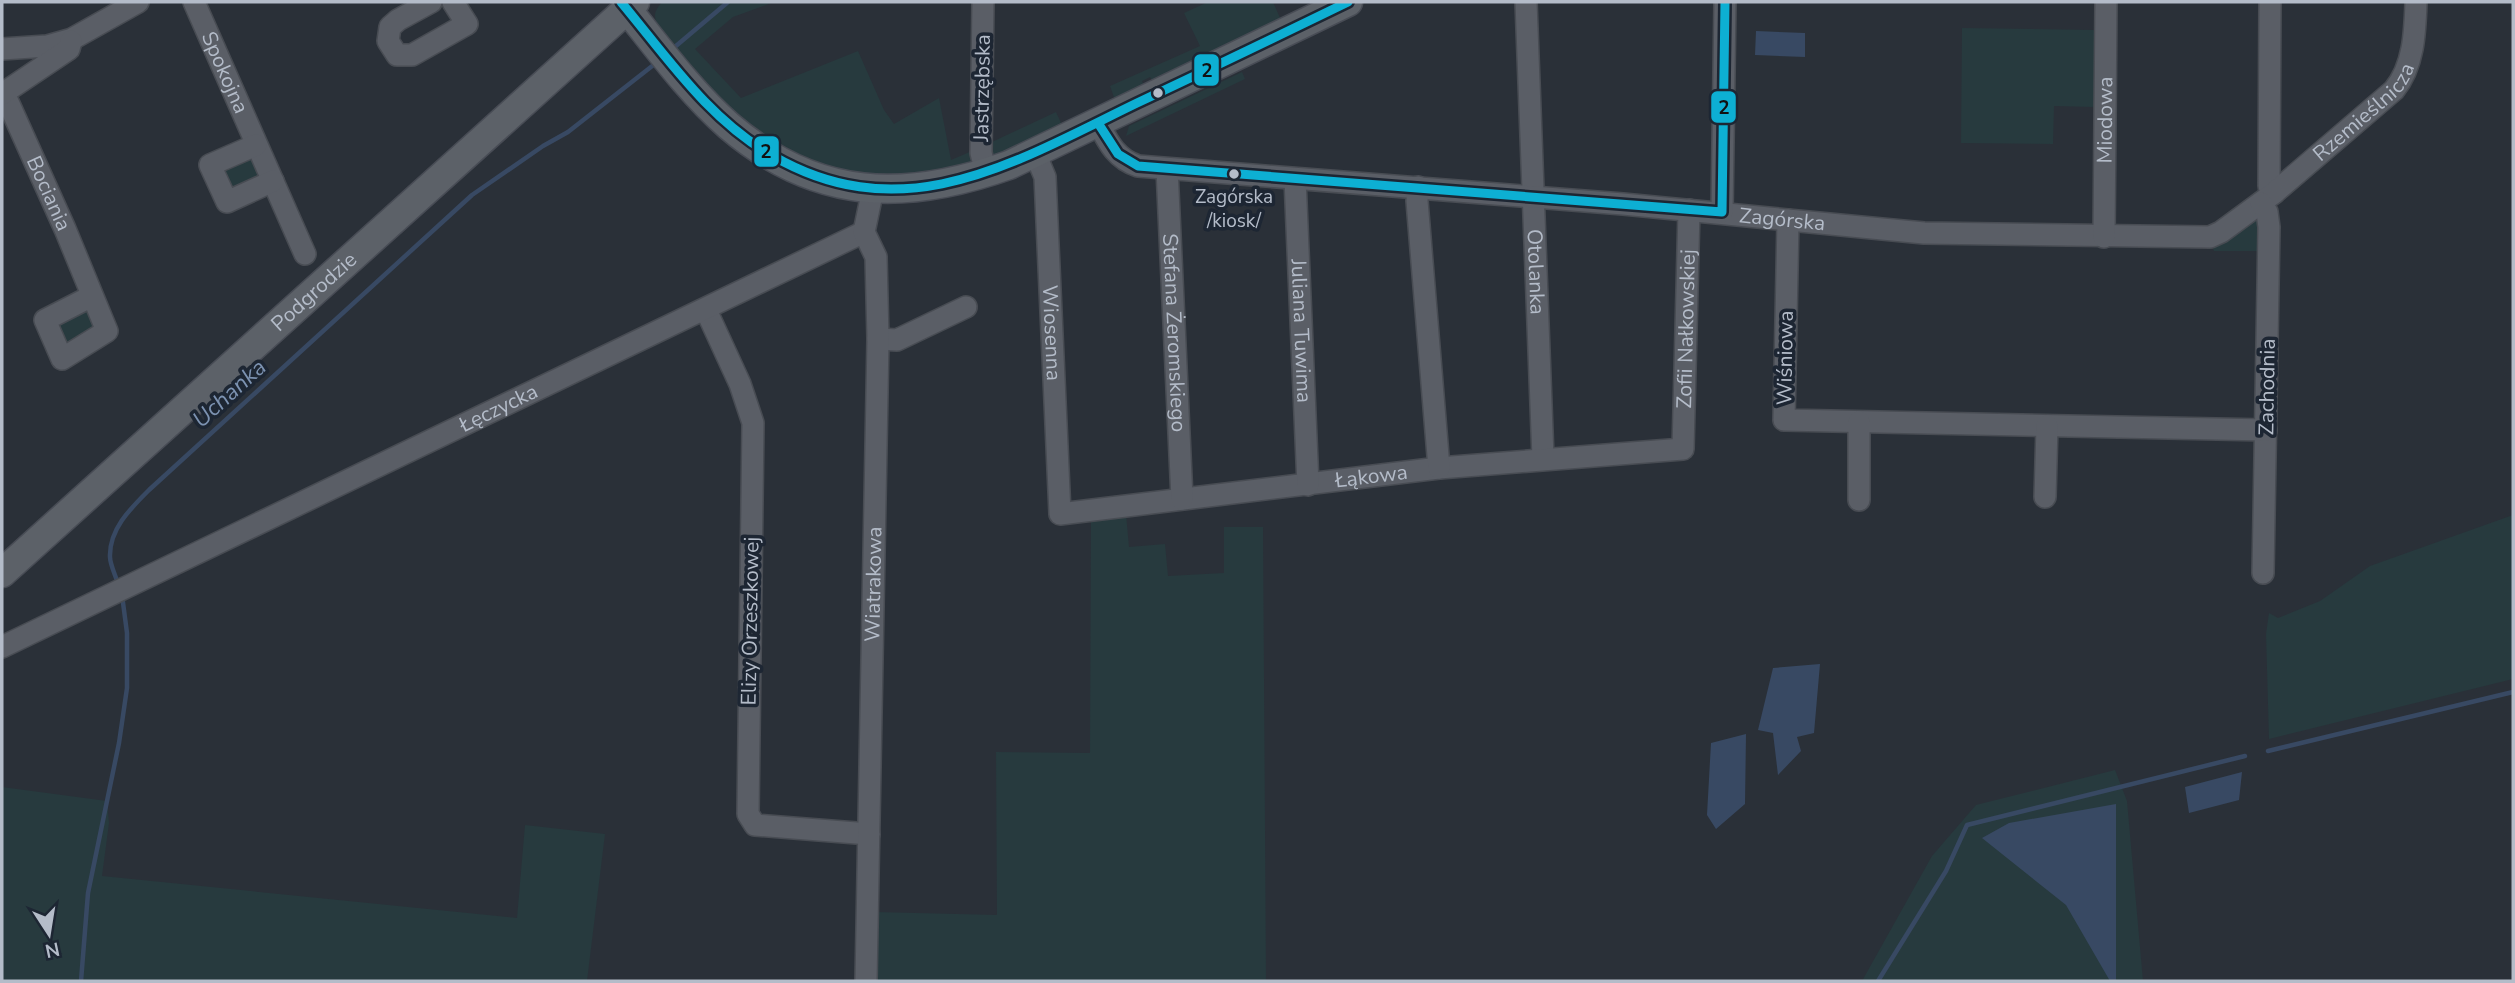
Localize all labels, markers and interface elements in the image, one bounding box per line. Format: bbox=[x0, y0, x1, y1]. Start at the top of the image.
street label: Spokojna bbox=[195, 27, 255, 118]
street label: Jastrzębska bbox=[967, 34, 997, 143]
line badge: 2 bbox=[1193, 53, 1220, 87]
text: 2 bbox=[1201, 58, 1213, 84]
street label: Rzemieślnicza bbox=[2307, 59, 2421, 168]
street label: Miodowa bbox=[2091, 76, 2119, 164]
unlabelled marker bbox=[1151, 86, 1165, 100]
line badge: 2 bbox=[1710, 90, 1737, 124]
text: 2 bbox=[1718, 95, 1730, 121]
line badge: 2 bbox=[753, 135, 780, 168]
text: 2 bbox=[760, 139, 772, 165]
street label: Bociania bbox=[20, 151, 78, 235]
marker: Zagórska /kiosk/ bbox=[1227, 167, 1241, 181]
place label: Zagórska /kiosk/ bbox=[1195, 184, 1273, 234]
street label: Zagórska bbox=[1738, 201, 1827, 237]
street label: Otolanka bbox=[1520, 228, 1552, 315]
street label: Stefana Żeromskiego bbox=[1156, 233, 1193, 433]
street label: Podgrodzie bbox=[265, 246, 363, 338]
street label: Zofii Nałkowskiej bbox=[1670, 249, 1702, 409]
street label: Juliana Tuwima bbox=[1284, 257, 1318, 403]
street label: Wiosenna bbox=[1036, 284, 1068, 381]
street label: Wiśniowa bbox=[1770, 310, 1800, 406]
street label: Zachodnia bbox=[2252, 338, 2282, 436]
water label: Uchanka bbox=[186, 352, 273, 435]
street label: Łęczycka bbox=[454, 377, 542, 439]
street label: Łąkowa bbox=[1333, 458, 1409, 495]
street label: Wiatrakowa bbox=[858, 526, 888, 642]
street label: Elizy Orzeszkowej bbox=[735, 536, 765, 706]
north arrow bbox=[14, 899, 84, 969]
text: N bbox=[43, 935, 62, 964]

